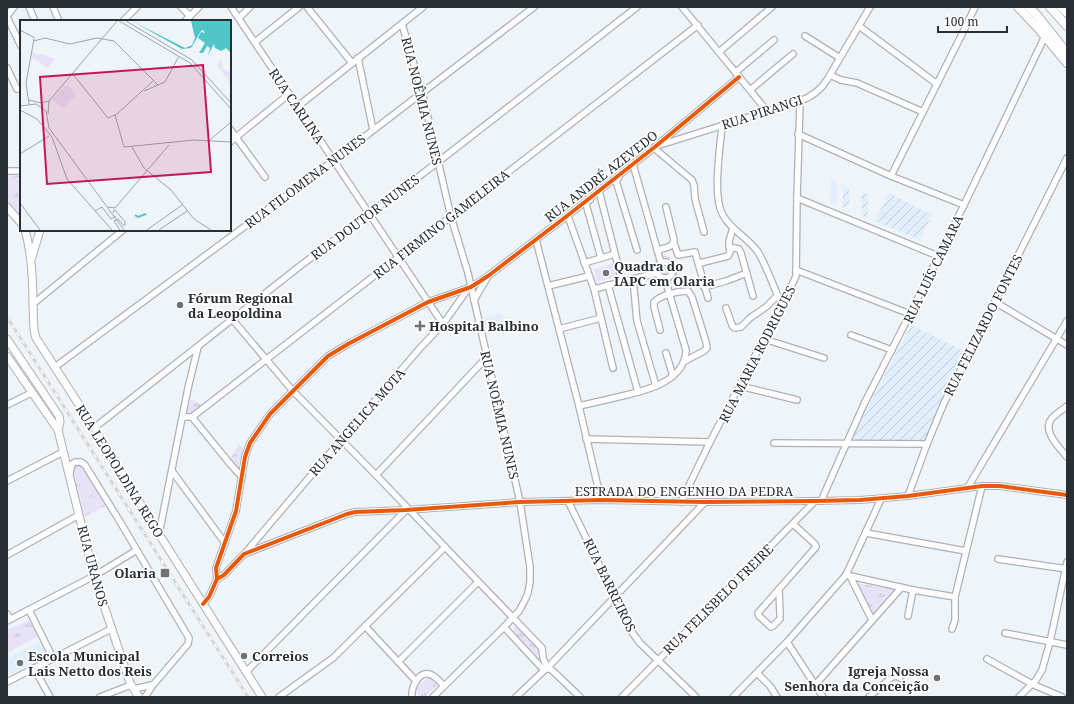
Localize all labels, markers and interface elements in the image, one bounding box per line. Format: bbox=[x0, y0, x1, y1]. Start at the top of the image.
scale bar bbox=[938, 8, 1007, 34]
text: 100 m bbox=[944, 13, 979, 30]
inset map bbox=[20, 20, 231, 231]
street label: RUA NOÊMIA NUNES bbox=[397, 35, 447, 167]
street label: RUA CARLINA bbox=[265, 65, 329, 148]
street label: RUA PIRANGI bbox=[719, 90, 805, 134]
street label: RUA ANDRÉ AZEVEDO bbox=[541, 126, 661, 226]
street label: RUA FILOMENA NUNES bbox=[241, 129, 369, 233]
street label: RUA FIRMINO GAMELEIRA bbox=[369, 165, 513, 283]
street label: RUA DOUTOR NUNES bbox=[307, 170, 423, 264]
street label: RUA LUÍS CAMARA bbox=[899, 211, 968, 326]
street label: RUA FELIZARDO FONTES bbox=[939, 251, 1027, 399]
place label: Quadra do IAPC em Olaria bbox=[614, 257, 715, 290]
marker: Quadra do IAPC em Olaria bbox=[601, 268, 611, 278]
street label: RUA MARIA RODRIGUES bbox=[715, 282, 799, 426]
place label: Fórum Regional da Leopoldina bbox=[188, 289, 293, 322]
marker: Fórum Regional da Leopoldina bbox=[175, 300, 185, 310]
place label: Hospital Balbino bbox=[429, 317, 539, 335]
marker: Hospital Balbino bbox=[414, 320, 426, 332]
street label: RUA NOÊMIA NUNES bbox=[476, 349, 524, 481]
street label: RUA ANGELICA MOTA bbox=[305, 363, 410, 480]
street label: RUA LEOPOLDINA REGO bbox=[72, 401, 168, 541]
street label: ESTRADA DO ENGENHO DA PEDRA bbox=[575, 482, 794, 500]
street label: RUA URANOS bbox=[73, 523, 113, 609]
street label: RUA BARREIROS bbox=[579, 535, 641, 635]
street label: RUA FELISBELO FREIRE bbox=[659, 540, 777, 658]
place label: Olaria bbox=[114, 564, 156, 582]
marker: Olaria bbox=[159, 567, 171, 579]
place label: Escola Municipal Lais Netto dos Reis bbox=[28, 647, 152, 680]
place label: Correios bbox=[252, 647, 309, 665]
marker: Correios bbox=[239, 651, 249, 661]
marker: Escola Municipal Lais Netto dos Reis bbox=[15, 658, 25, 668]
place label: Igreja Nossa Senhora da Conceição bbox=[785, 662, 929, 695]
marker: Igreja Nossa Senhora da Conceição bbox=[932, 673, 942, 683]

